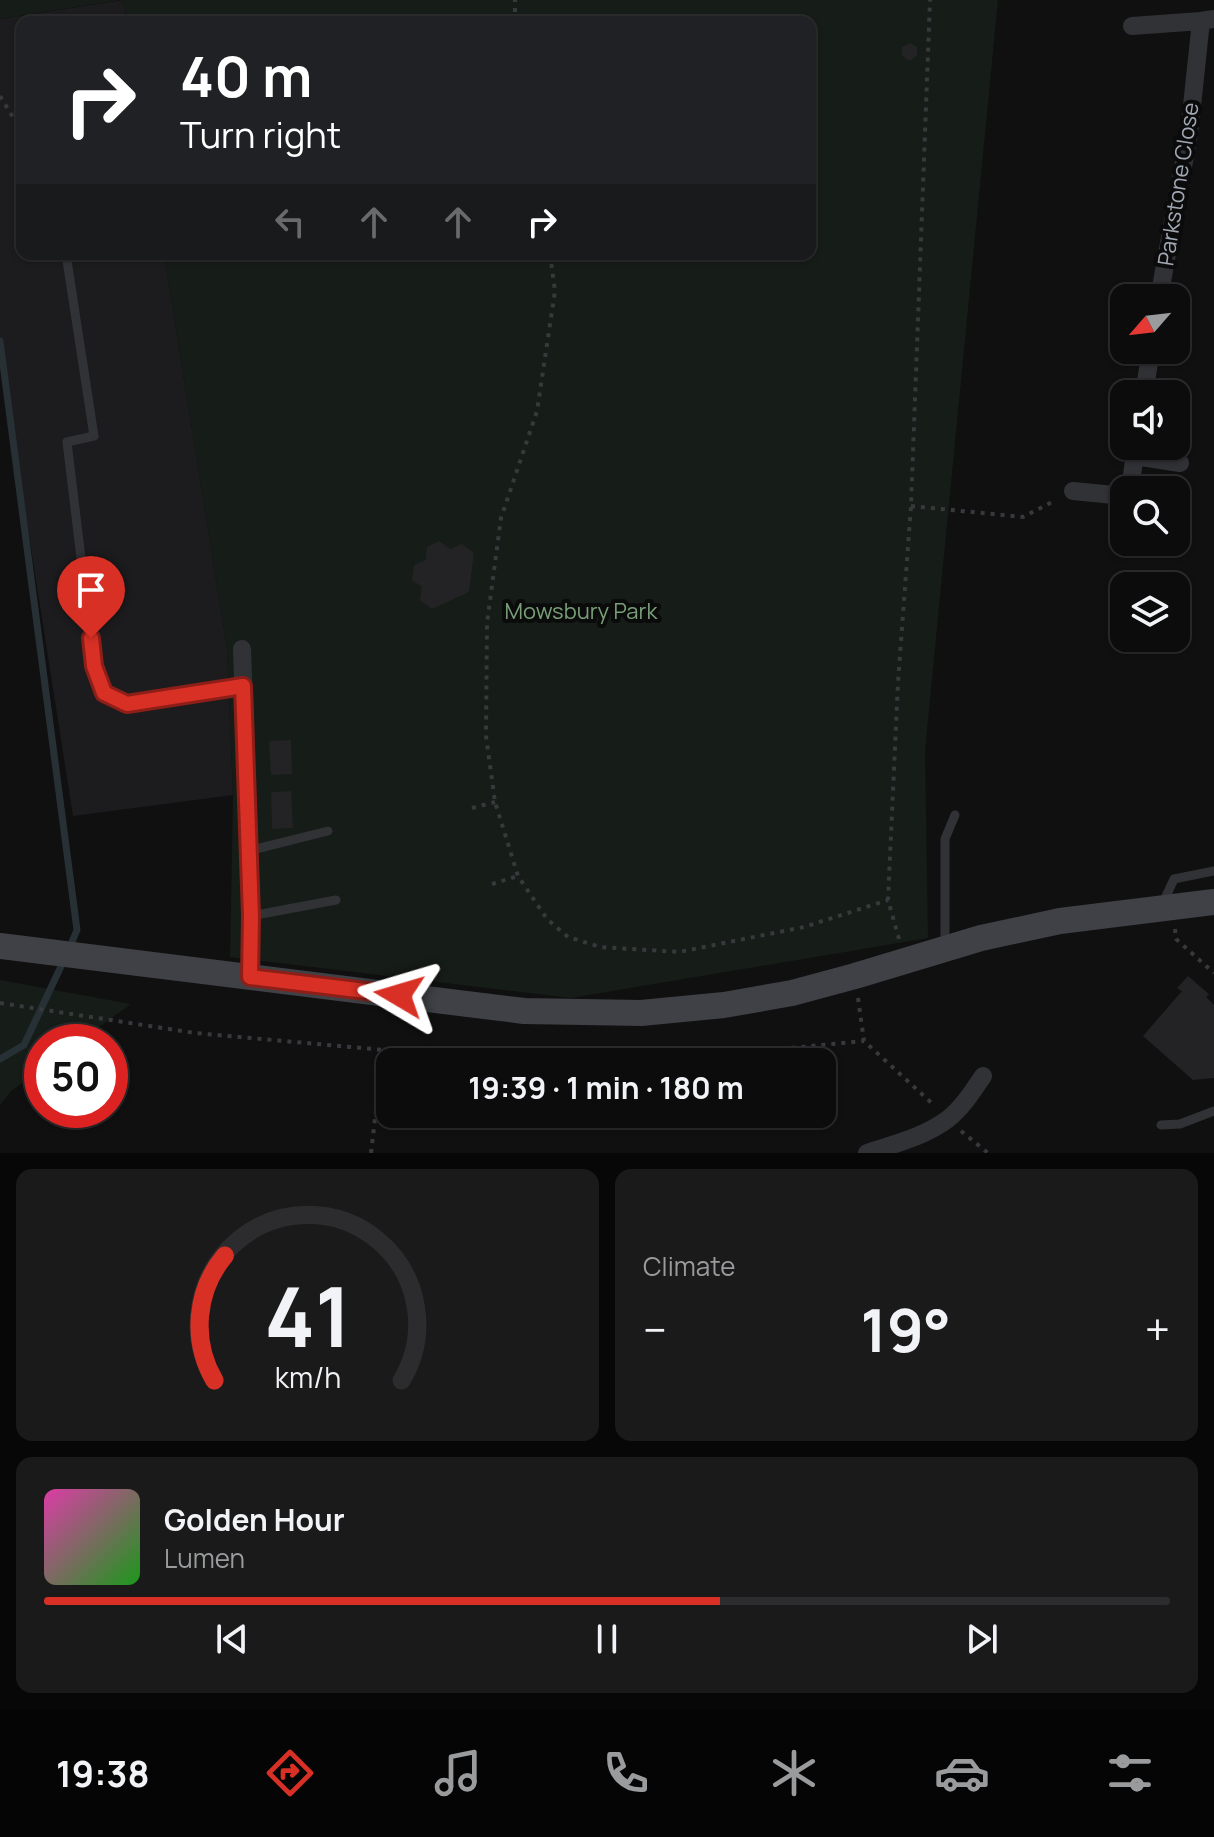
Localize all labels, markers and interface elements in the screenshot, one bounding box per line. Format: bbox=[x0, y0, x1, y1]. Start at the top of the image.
text: 40 m bbox=[180, 37, 312, 114]
icon: right bbox=[48, 48, 152, 152]
street label: Parkstone Close bbox=[1150, 100, 1206, 268]
text: Turn right bbox=[180, 110, 341, 159]
icon: left bbox=[268, 200, 312, 244]
icon: ahead bbox=[352, 200, 396, 244]
icon: ahead bbox=[436, 200, 480, 244]
icon: right bbox=[520, 200, 564, 244]
north arrow bbox=[1110, 284, 1190, 364]
map controls bbox=[1110, 284, 1190, 652]
button: sound bbox=[1110, 380, 1190, 460]
button: search bbox=[1110, 476, 1190, 556]
pin bbox=[57, 556, 125, 638]
icon: arrive bbox=[69, 568, 113, 612]
button: layers bbox=[1110, 572, 1190, 652]
park label: Mowsbury Park bbox=[505, 596, 658, 626]
position arrow bbox=[357, 953, 441, 1037]
speed limit sign: 50 bbox=[24, 1024, 128, 1128]
text: 19:39 · 1 min · 180 m bbox=[468, 1067, 744, 1108]
text: Climate bbox=[643, 1248, 735, 1284]
text: 41 bbox=[264, 1258, 351, 1372]
text: 19° bbox=[860, 1288, 951, 1370]
text: − bbox=[643, 1299, 667, 1359]
text: + bbox=[1145, 1299, 1170, 1359]
text: km/h bbox=[274, 1358, 341, 1397]
text: Golden Hour bbox=[164, 1499, 345, 1540]
text: Lumen bbox=[164, 1540, 245, 1576]
icon: previous bbox=[210, 1617, 254, 1661]
icon: pause bbox=[585, 1617, 629, 1661]
icon: next bbox=[960, 1617, 1004, 1661]
icon: directions bbox=[262, 1745, 318, 1801]
icon: music bbox=[430, 1745, 486, 1801]
icon: phone bbox=[598, 1745, 654, 1801]
icon: climate bbox=[766, 1745, 822, 1801]
icon: car bbox=[934, 1745, 990, 1801]
icon: filters bbox=[1102, 1745, 1158, 1801]
text: 19:38 bbox=[56, 1749, 150, 1798]

